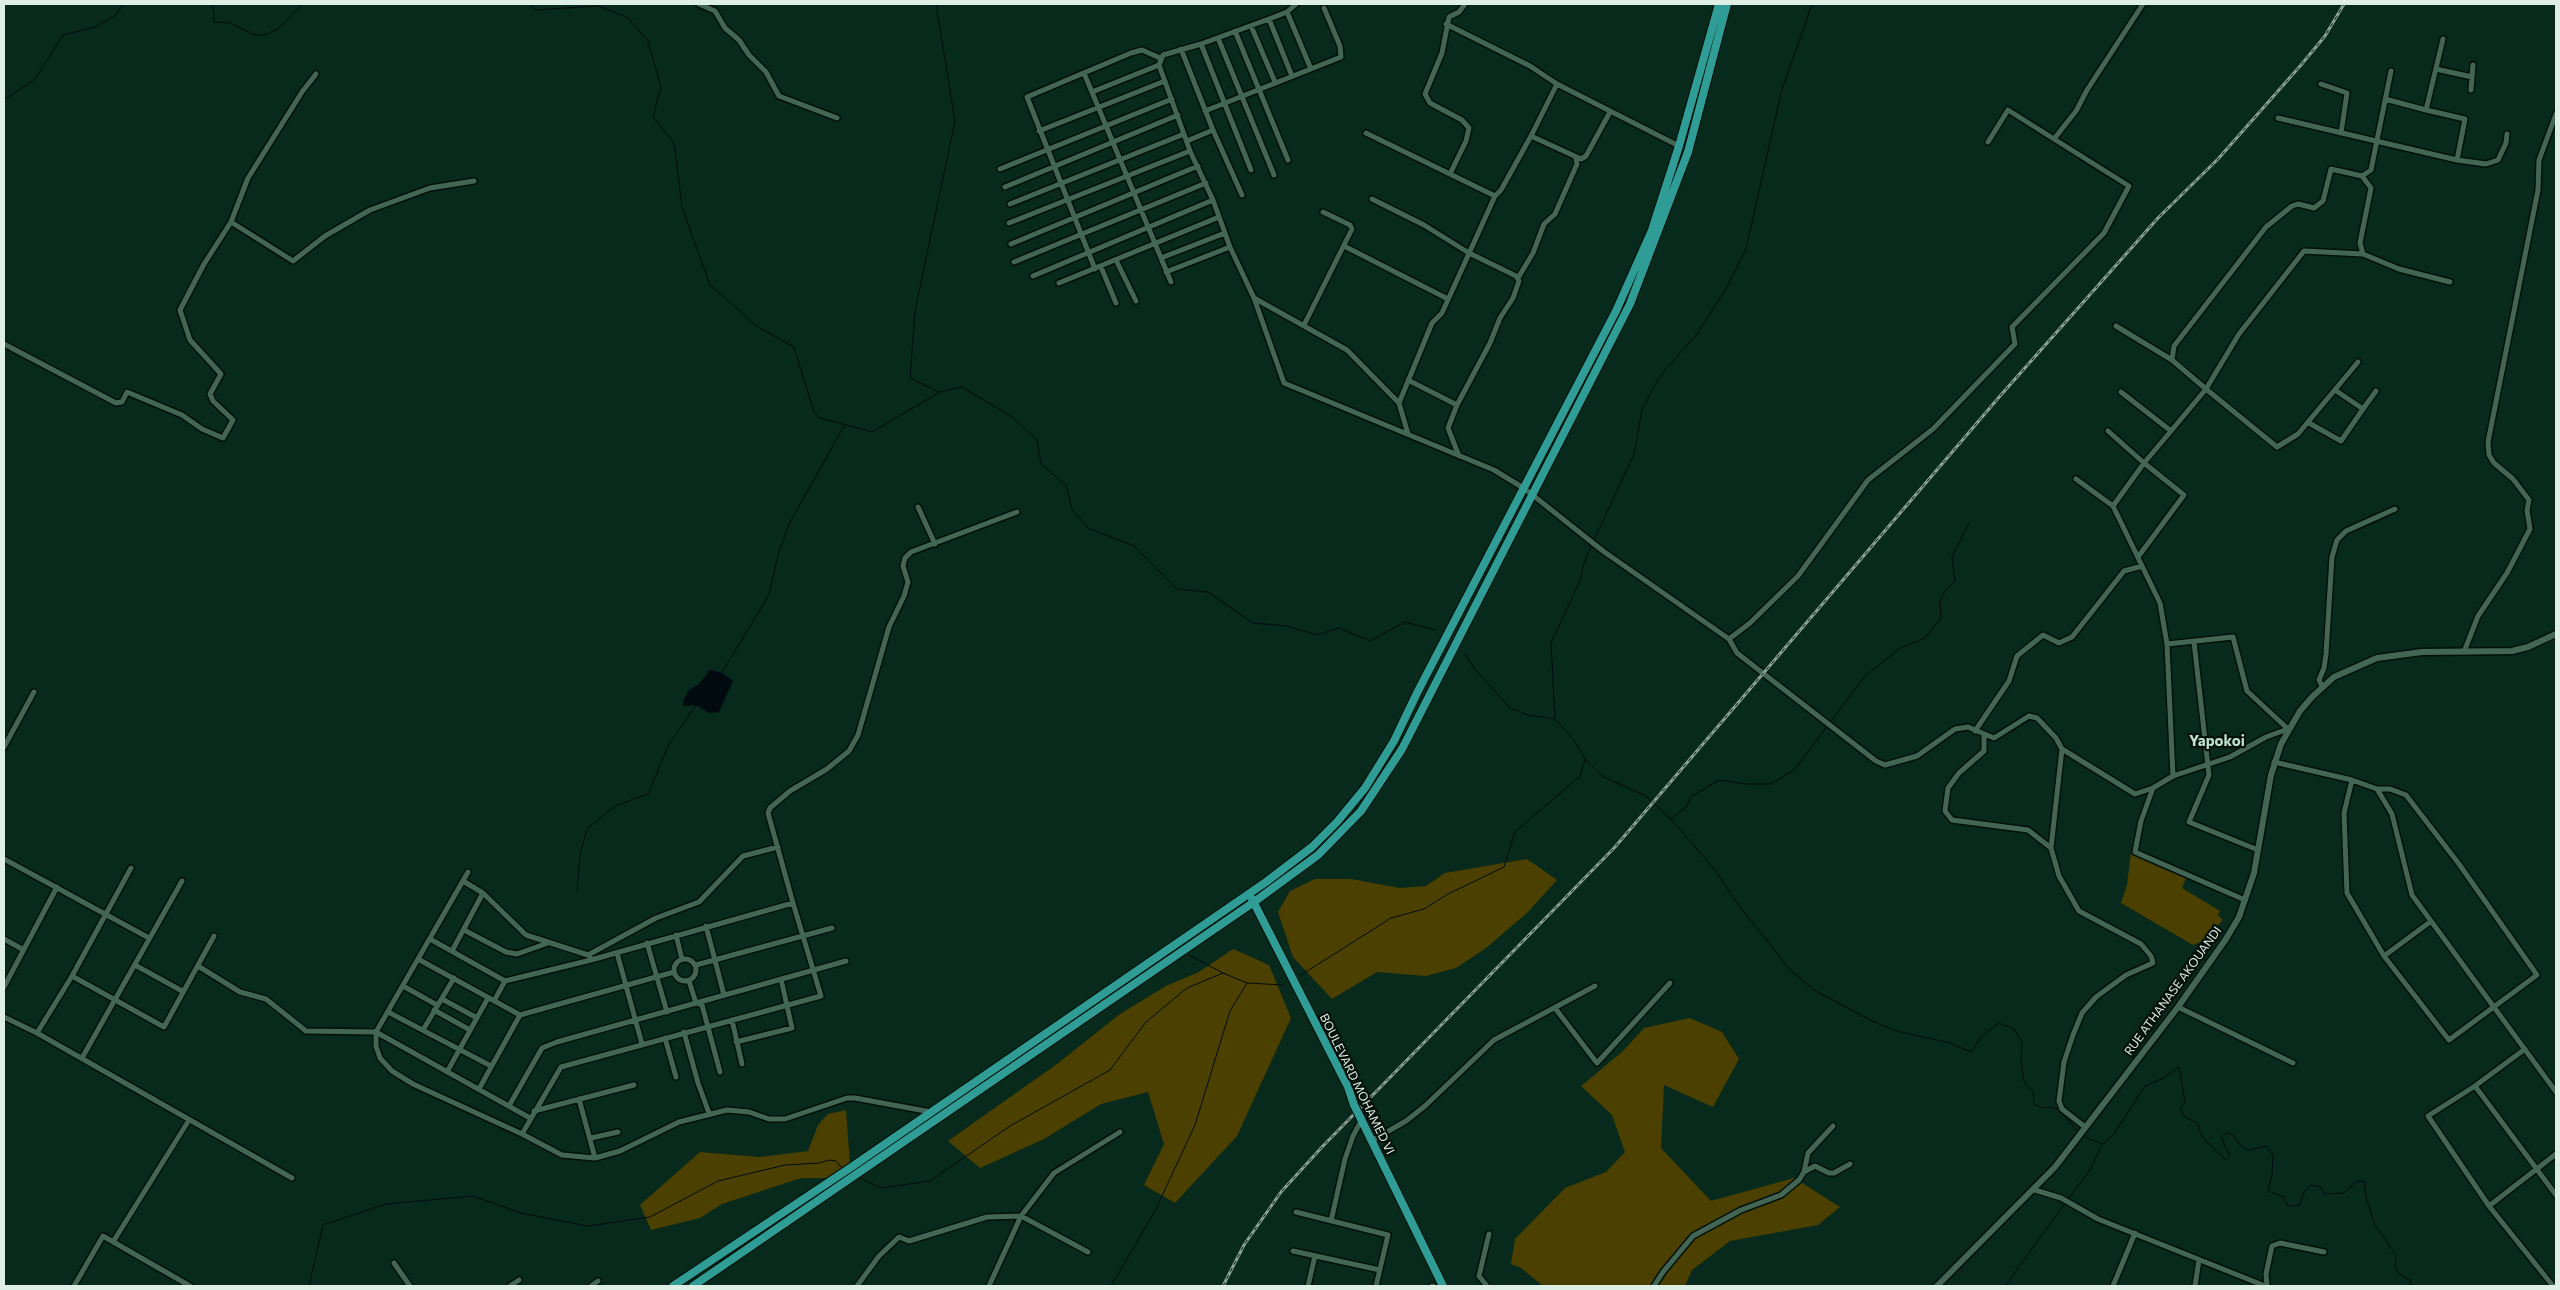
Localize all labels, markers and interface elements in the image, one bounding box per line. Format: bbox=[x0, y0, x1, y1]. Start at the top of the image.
district label: Yapokoi bbox=[2189, 732, 2245, 750]
street label: RUE ATHANASE AKOUANDI bbox=[2121, 924, 2225, 1058]
street label: BOULEVARD MOHAMED VI bbox=[1317, 1011, 1397, 1157]

